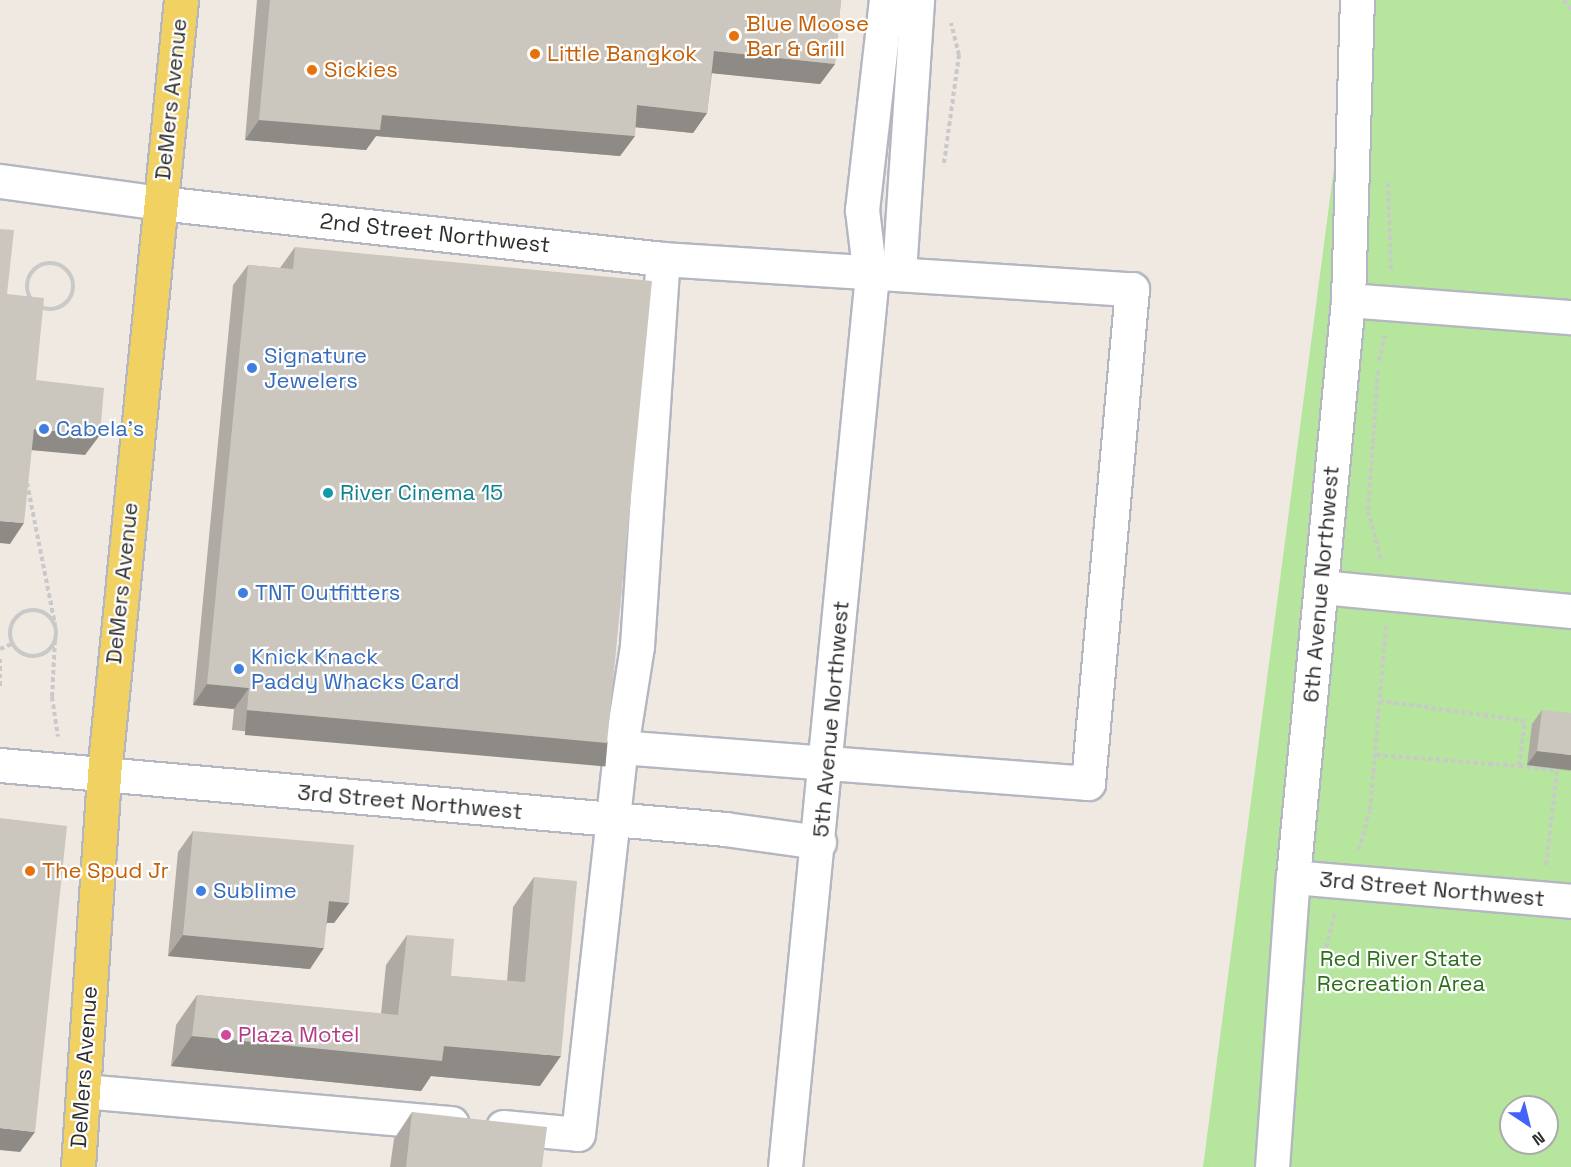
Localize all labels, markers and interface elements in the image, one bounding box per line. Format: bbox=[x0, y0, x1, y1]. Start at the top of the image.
place label: Blue Moose Bar & Grill bbox=[746, 10, 869, 62]
street label: DeMers Avenue bbox=[149, 17, 193, 181]
marker: Blue Moose Bar & Grill bbox=[727, 29, 741, 43]
place label: Little Bangkok bbox=[547, 41, 697, 67]
marker: Little Bangkok bbox=[528, 47, 542, 61]
place label: Sickies bbox=[324, 57, 398, 83]
marker: Sickies bbox=[305, 63, 319, 77]
street label: 2nd Street Northwest bbox=[319, 208, 551, 258]
place label: Signature Jewelers bbox=[264, 342, 367, 394]
marker: Signature Jewelers bbox=[245, 361, 259, 375]
place label: Cabela's bbox=[56, 416, 144, 442]
marker: Cabela's bbox=[37, 422, 51, 436]
street label: 6th Avenue Northwest bbox=[1297, 464, 1345, 704]
place label: River Cinema 15 bbox=[340, 480, 503, 506]
marker: River Cinema 15 bbox=[321, 486, 335, 500]
street label: DeMers Avenue bbox=[100, 501, 144, 665]
place label: TNT Outfitters bbox=[255, 580, 401, 606]
marker: TNT Outfitters bbox=[236, 586, 250, 600]
street label: 5th Avenue Northwest bbox=[807, 599, 855, 839]
place label: Knick Knack Paddy Whacks Card bbox=[251, 643, 460, 694]
marker: Knick Knack Paddy Whacks Card bbox=[232, 662, 246, 676]
street label: 3rd Street Northwest bbox=[296, 779, 524, 825]
place label: The Spud Jr bbox=[42, 858, 169, 884]
marker: The Spud Jr bbox=[23, 864, 37, 878]
street label: 3rd Street Northwest bbox=[1318, 866, 1546, 912]
place label: Sublime bbox=[213, 878, 297, 904]
marker: Sublime bbox=[194, 884, 208, 898]
park label: Red River State Recreation Area bbox=[1317, 945, 1485, 996]
street label: DeMers Avenue bbox=[65, 985, 103, 1149]
place label: Plaza Motel bbox=[238, 1022, 359, 1048]
marker: Plaza Motel bbox=[219, 1028, 233, 1042]
north arrow bbox=[1499, 1095, 1559, 1155]
text: N bbox=[1528, 1127, 1549, 1150]

